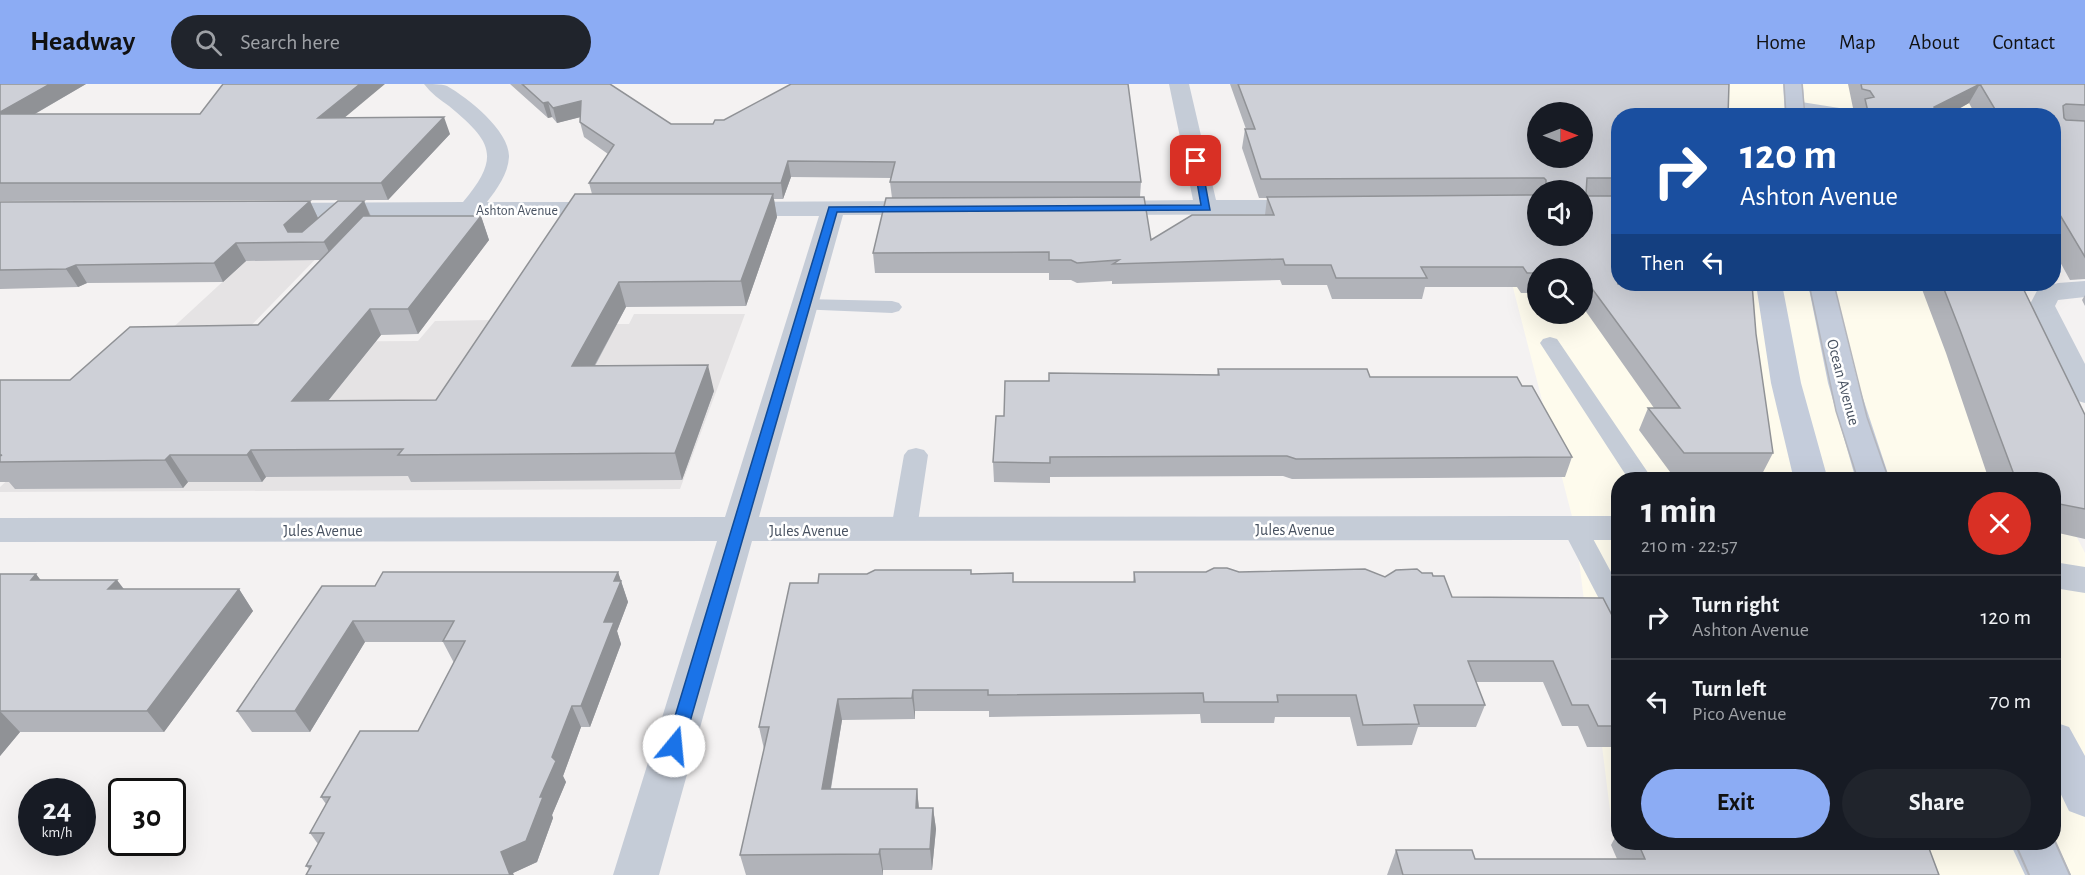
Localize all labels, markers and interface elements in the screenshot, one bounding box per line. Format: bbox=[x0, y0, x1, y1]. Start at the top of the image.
search box bbox=[171, 15, 591, 69]
icon: search bbox=[192, 26, 225, 59]
text: Headway bbox=[30, 28, 135, 56]
text: Search here bbox=[240, 31, 340, 53]
text: Home bbox=[1755, 32, 1806, 53]
text: Map bbox=[1839, 32, 1876, 53]
text: About bbox=[1909, 32, 1959, 53]
text: Contact bbox=[1992, 32, 2055, 53]
north arrow bbox=[1527, 102, 1593, 168]
map controls bbox=[1527, 102, 1593, 324]
icon: right bbox=[1641, 132, 1719, 210]
text: 120 m bbox=[1740, 134, 1837, 176]
pin bbox=[1170, 135, 1221, 186]
icon: arrive bbox=[1179, 144, 1212, 177]
button: sound bbox=[1527, 180, 1593, 246]
text: Ashton Avenue bbox=[1740, 183, 1898, 210]
street label: Ashton Avenue bbox=[476, 204, 558, 218]
icon: left bbox=[1697, 246, 1730, 279]
text: Then bbox=[1641, 252, 1685, 274]
button: search bbox=[1527, 258, 1593, 324]
street label: Ocean Avenue bbox=[1824, 337, 1862, 427]
button: close bbox=[1968, 492, 2031, 555]
text: 1 min bbox=[1641, 493, 1717, 529]
street label: Jules Avenue bbox=[1255, 522, 1335, 538]
street label: Jules Avenue bbox=[283, 523, 363, 539]
street label: Jules Avenue bbox=[769, 523, 849, 539]
text: 210 m · 22:57 bbox=[1641, 536, 1738, 556]
text: Turn right bbox=[1692, 594, 1779, 616]
icon: right bbox=[1641, 601, 1674, 634]
text: 120 m bbox=[1981, 606, 2031, 628]
text: Ashton Avenue bbox=[1692, 620, 1809, 640]
text: Turn left bbox=[1692, 678, 1766, 700]
icon: left bbox=[1641, 685, 1674, 718]
text: 70 m bbox=[1989, 690, 2031, 712]
text: Pico Avenue bbox=[1692, 704, 1786, 724]
position arrow bbox=[642, 714, 706, 778]
button: Exit bbox=[1641, 769, 1830, 838]
button: Share bbox=[1842, 769, 2031, 838]
speed limit sign: 30 bbox=[108, 778, 186, 856]
text: 24 bbox=[42, 795, 72, 825]
text: km/h bbox=[42, 825, 72, 840]

